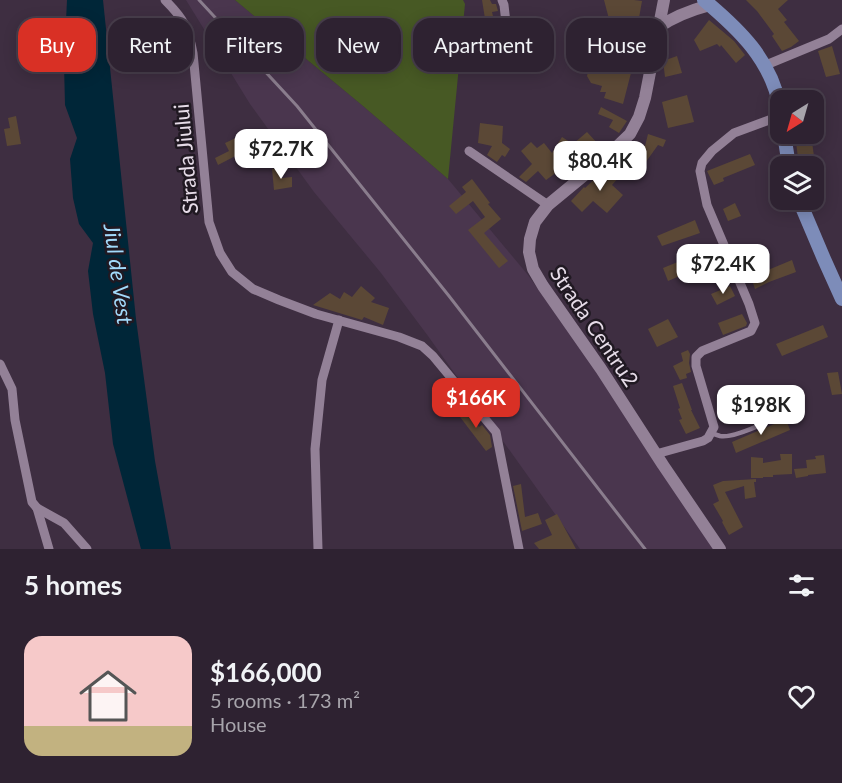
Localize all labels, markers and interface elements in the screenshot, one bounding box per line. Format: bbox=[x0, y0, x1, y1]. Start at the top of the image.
chip: Buy bbox=[18, 18, 96, 72]
chip: Rent bbox=[108, 18, 193, 72]
chip: Filters bbox=[205, 18, 304, 72]
chip: New bbox=[316, 18, 401, 72]
chip: Apartment bbox=[413, 18, 554, 72]
chip: House bbox=[566, 18, 667, 72]
north arrow bbox=[770, 90, 824, 144]
map controls bbox=[770, 90, 824, 210]
street label: Strada Jiului bbox=[168, 103, 202, 215]
pin: $72.7K bbox=[232, 129, 330, 180]
text: $72.7K bbox=[249, 136, 313, 160]
pin: $80.4K bbox=[551, 141, 649, 192]
text: $80.4K bbox=[568, 148, 632, 172]
button: layers bbox=[770, 156, 824, 210]
water label: Jiul de Vest bbox=[98, 221, 139, 326]
pin: $72.4K bbox=[674, 244, 772, 295]
text: $72.4K bbox=[691, 251, 755, 275]
street label: Strada Centru2 bbox=[546, 261, 644, 391]
pin: $166K bbox=[434, 378, 518, 429]
text: $166K bbox=[446, 385, 506, 409]
pin: $198K bbox=[719, 385, 803, 436]
text: $198K bbox=[731, 392, 791, 416]
text: 5 homes bbox=[24, 569, 122, 601]
icon: filters bbox=[785, 569, 818, 602]
text: $166,000 bbox=[210, 656, 322, 688]
icon: home bbox=[72, 660, 144, 732]
icon: heart bbox=[785, 680, 818, 713]
text: 5 rooms · 173 m² bbox=[210, 688, 360, 712]
text: House bbox=[210, 712, 267, 736]

